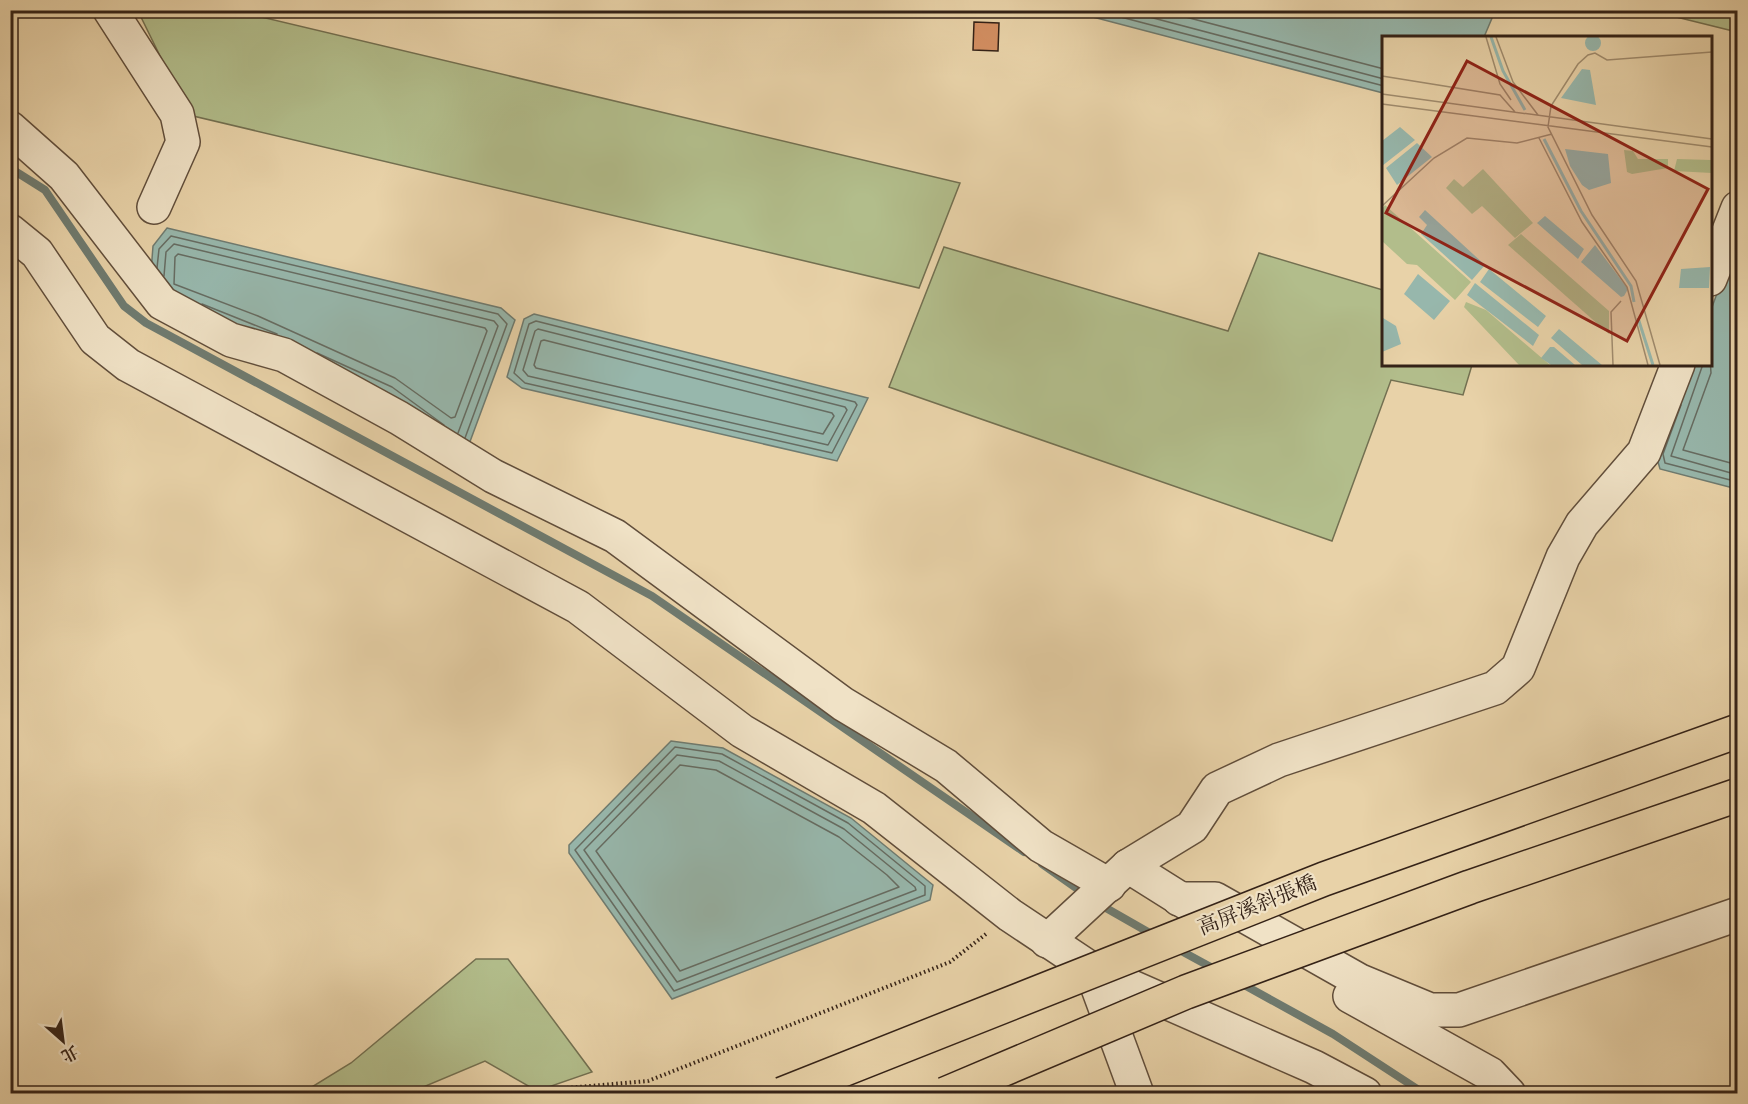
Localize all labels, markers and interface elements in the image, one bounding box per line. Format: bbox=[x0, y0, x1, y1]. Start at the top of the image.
inset map bbox=[1382, 36, 1712, 366]
street label: 高屏溪斜張橋 bbox=[1193, 867, 1321, 943]
north arrow bbox=[33, 1011, 93, 1071]
text: 北 bbox=[57, 1040, 83, 1069]

